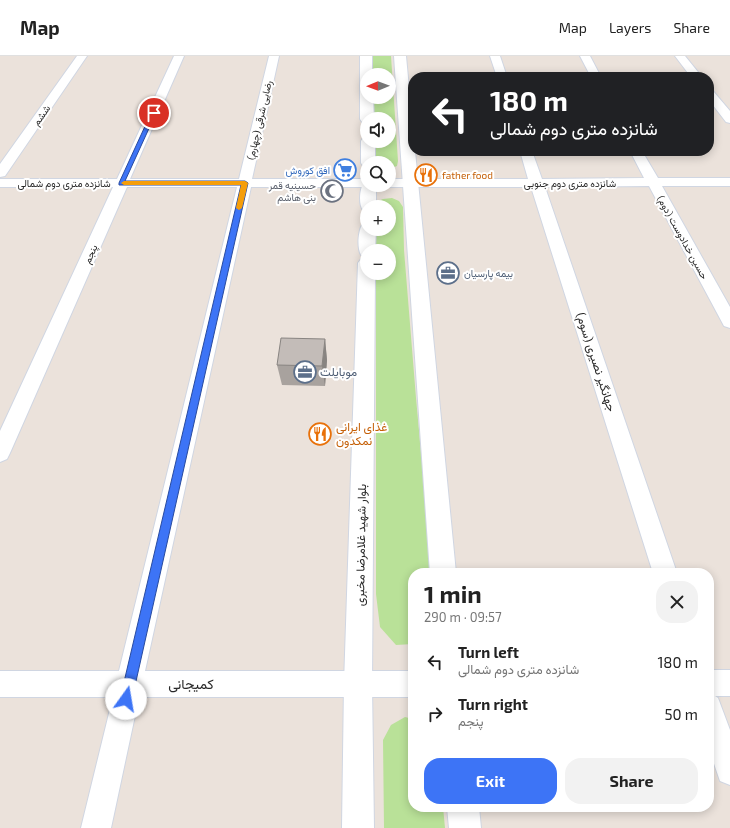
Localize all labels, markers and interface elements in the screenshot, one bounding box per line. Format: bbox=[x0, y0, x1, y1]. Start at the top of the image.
text: Map bbox=[20, 16, 60, 39]
text: Map bbox=[559, 19, 587, 36]
text: Layers bbox=[609, 19, 651, 36]
text: Share bbox=[673, 19, 710, 36]
north arrow bbox=[360, 68, 396, 104]
map controls bbox=[360, 68, 396, 280]
street label: رضایی شرقی (چهارم) bbox=[244, 79, 276, 161]
text: 180 m bbox=[490, 83, 568, 117]
icon: left bbox=[424, 88, 476, 140]
pin bbox=[137, 96, 171, 130]
street label: ششم bbox=[30, 102, 53, 128]
icon: arrive bbox=[143, 102, 165, 124]
button: sound bbox=[360, 112, 396, 148]
text: شانزده متری دوم شمالی bbox=[490, 117, 658, 139]
button: search bbox=[360, 156, 396, 192]
supermarket icon: افق کوروش bbox=[332, 157, 358, 183]
restaurant icon: father food bbox=[413, 162, 439, 188]
place label: افق کوروش bbox=[286, 164, 330, 177]
place label: father food bbox=[442, 169, 493, 181]
street label: شانزده متری دوم شمالی bbox=[17, 177, 111, 190]
street label: شانزده متری دوم جنوبی bbox=[524, 177, 616, 190]
mosque icon: حسینیه قمر بنی هاشم bbox=[319, 178, 345, 204]
place label: حسینیه قمر بنی هاشم bbox=[268, 179, 316, 204]
street label: حسین خدادوست (دوم) bbox=[654, 193, 711, 282]
button: + bbox=[360, 200, 396, 236]
street label: پنجم bbox=[81, 243, 101, 266]
button: − bbox=[360, 244, 396, 280]
office icon: بیمه پارسیان bbox=[435, 260, 461, 286]
place label: بیمه پارسیان bbox=[464, 267, 513, 281]
street label: جهانگیر نصیری (سوم) bbox=[572, 310, 620, 414]
office icon: موبایلت bbox=[292, 359, 318, 385]
place label: موبایلت bbox=[320, 364, 357, 380]
place label: غذای ایرانی نمکدون bbox=[336, 419, 387, 449]
restaurant icon: غذای ایرانی نمکدون bbox=[307, 421, 333, 447]
street label: بلوار شهید غلامرضا مخبری bbox=[352, 484, 370, 606]
text: 1 min bbox=[424, 579, 482, 608]
button: close bbox=[656, 581, 698, 623]
text: 290 m · 09:57 bbox=[424, 609, 502, 625]
text: Turn left bbox=[458, 643, 519, 661]
icon: left bbox=[424, 651, 446, 673]
text: 180 m bbox=[657, 653, 698, 671]
text: شانزده متری دوم شمالی bbox=[458, 661, 579, 677]
street label: کمیجانی bbox=[168, 675, 214, 693]
position arrow bbox=[105, 678, 147, 720]
text: Turn right bbox=[458, 695, 528, 713]
icon: right bbox=[424, 703, 446, 725]
text: 50 m bbox=[664, 705, 698, 723]
text: پنجم bbox=[458, 713, 484, 729]
button: Exit bbox=[424, 758, 557, 804]
button: Share bbox=[565, 758, 698, 804]

